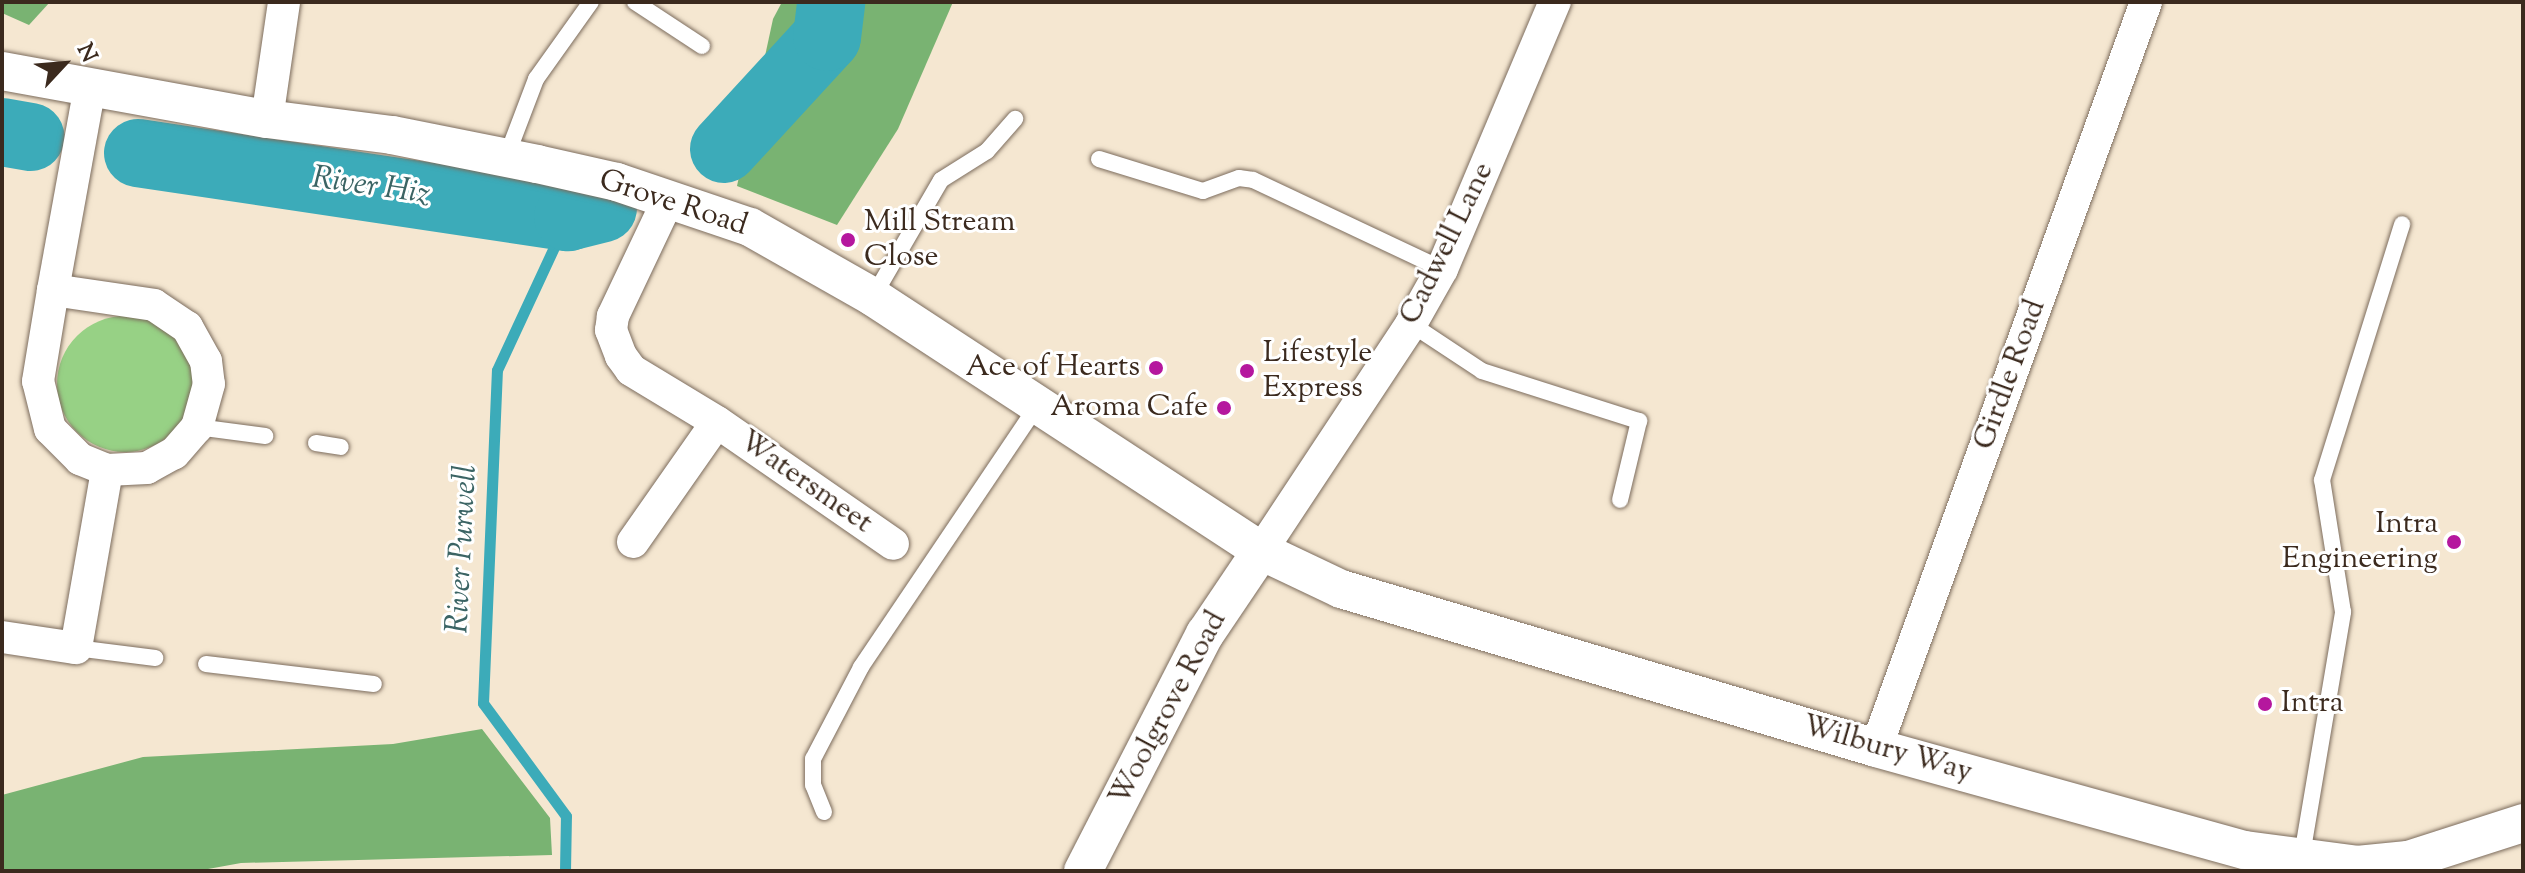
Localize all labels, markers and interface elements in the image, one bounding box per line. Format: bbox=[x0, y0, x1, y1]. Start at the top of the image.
north arrow bbox=[24, 24, 104, 104]
text: N bbox=[67, 39, 104, 68]
street label: Cadwell Lane bbox=[1393, 157, 1503, 331]
water label: River Hiz bbox=[310, 160, 432, 214]
street label: Grove Road bbox=[594, 163, 752, 245]
place label: Mill Stream Close bbox=[864, 205, 1015, 276]
marker: Mill Stream Close bbox=[839, 231, 857, 249]
street label: Girdle Road bbox=[1967, 295, 2055, 455]
place label: Lifestyle Express bbox=[1263, 336, 1372, 406]
place label: Ace of Hearts bbox=[966, 350, 1140, 386]
marker: Ace of Hearts bbox=[1147, 359, 1165, 377]
marker: Lifestyle Express bbox=[1238, 362, 1256, 380]
place label: Aroma Cafe bbox=[1050, 390, 1208, 426]
marker: Aroma Cafe bbox=[1215, 399, 1233, 417]
street label: Watersmeet bbox=[731, 424, 879, 542]
water label: River Purwell bbox=[439, 464, 487, 634]
place label: Intra Engineering bbox=[2282, 507, 2438, 578]
marker: Intra Engineering bbox=[2445, 533, 2463, 551]
street label: Woolgrove Road bbox=[1103, 606, 1235, 812]
place label: Intra bbox=[2281, 686, 2344, 722]
marker: Intra bbox=[2256, 695, 2274, 713]
street label: Wilbury Way bbox=[1798, 709, 1976, 791]

